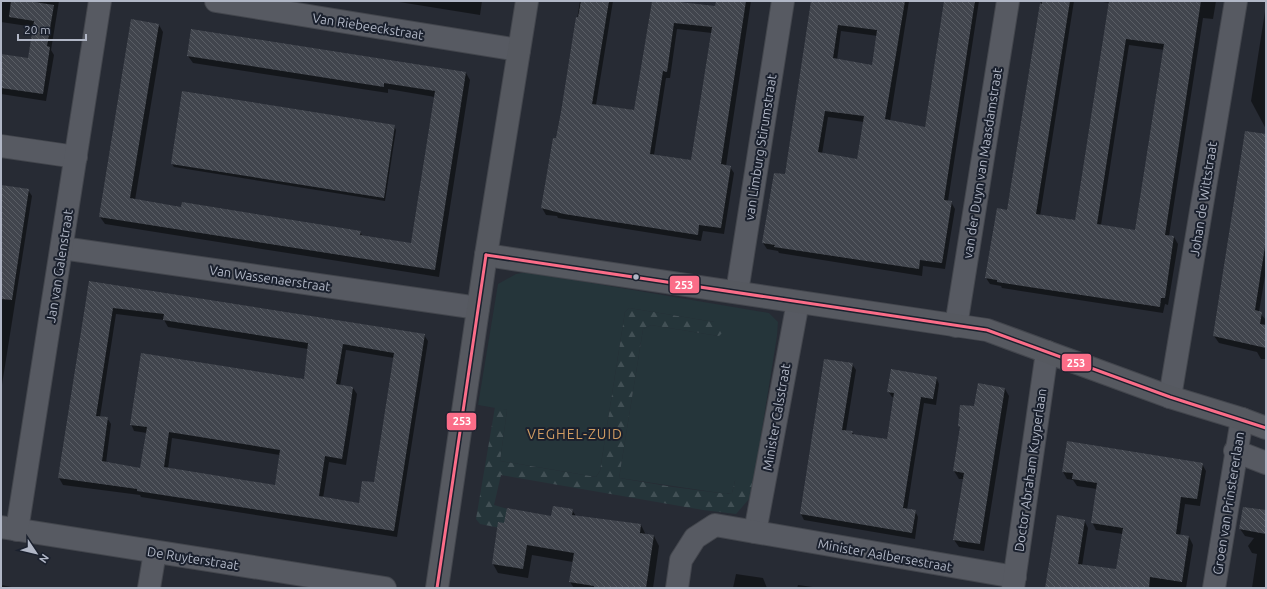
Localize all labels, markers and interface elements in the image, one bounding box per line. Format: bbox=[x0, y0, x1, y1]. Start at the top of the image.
street label: Van Riebeeckstraat bbox=[311, 10, 425, 42]
scale bar bbox=[18, 16, 86, 42]
text: 20 m bbox=[24, 23, 51, 36]
street label: van der Duyn van Maasdamstraat bbox=[960, 67, 1004, 259]
street label: van Limburg Stirumstraat bbox=[742, 73, 778, 221]
street label: Johan de Wittstraat bbox=[1187, 141, 1219, 257]
street label: Jan van Galenstraat bbox=[43, 208, 75, 324]
street label: Van Wassenaerstraat bbox=[208, 263, 332, 293]
unlabelled marker bbox=[631, 272, 641, 282]
line badge: 253 bbox=[669, 275, 700, 294]
text: 253 bbox=[675, 279, 693, 291]
line badge: 253 bbox=[1061, 353, 1092, 372]
text: 253 bbox=[1067, 357, 1085, 369]
street label: Minister Calsstraat bbox=[760, 362, 792, 472]
street label: Doctor Abraham Kuyperlaan bbox=[1012, 387, 1048, 553]
line badge: 253 bbox=[446, 412, 477, 431]
text: 253 bbox=[453, 415, 471, 427]
district label: VEGHEL-ZUID bbox=[527, 426, 623, 442]
street label: Groen van Prinstererlaan bbox=[1210, 431, 1246, 575]
north arrow bbox=[16, 533, 56, 573]
street label: Minister Aalbersestraat bbox=[817, 536, 953, 574]
street label: De Ruyterstraat bbox=[146, 544, 240, 572]
text: N bbox=[37, 552, 51, 566]

